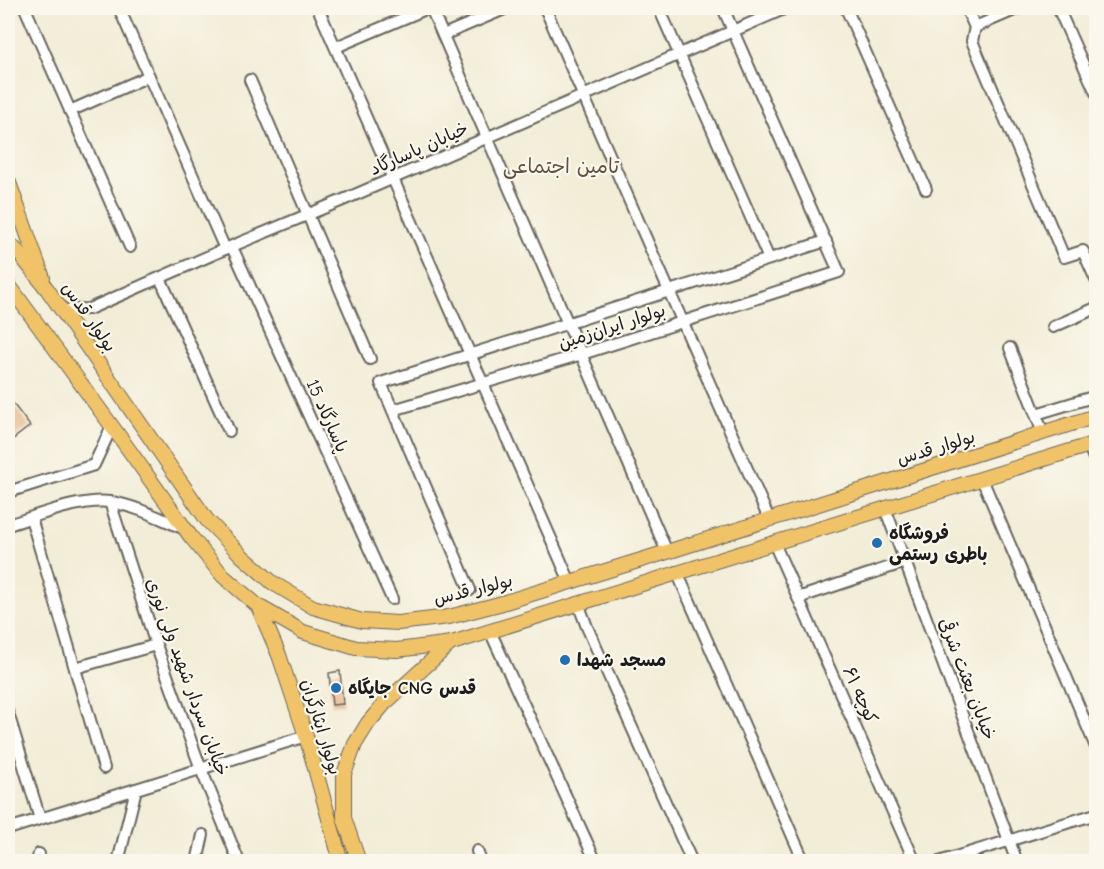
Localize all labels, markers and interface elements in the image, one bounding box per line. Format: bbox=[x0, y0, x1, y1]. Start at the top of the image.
street label: خیابان پاسارگاد bbox=[367, 118, 472, 181]
district label: تامین اجتماعی bbox=[503, 155, 619, 179]
street label: بولوار قدس bbox=[56, 278, 121, 357]
street label: بولوار ایران‌زمین bbox=[556, 300, 669, 355]
street label: پاسارگاد 15 bbox=[301, 376, 352, 456]
street label: بولوار قدس bbox=[894, 426, 978, 471]
place label: فروشگاه باطری رستمی bbox=[889, 522, 988, 566]
marker: فروشگاه باطری رستمی bbox=[870, 536, 884, 550]
street label: بولوار قدس bbox=[431, 570, 515, 611]
street label: خیابان سردار شهید ولی نوری bbox=[141, 575, 233, 779]
street label: خیابان بعثت شرقی bbox=[934, 614, 1002, 743]
place label: مسجد شهدا bbox=[577, 650, 666, 671]
marker: مسجد شهدا bbox=[558, 653, 572, 667]
street label: کوچه ۶۱ bbox=[837, 663, 882, 727]
street label: بولوار ایثارگران bbox=[296, 677, 346, 778]
place label: جایگاه CNG قدس bbox=[348, 677, 476, 699]
marker: جایگاه CNG قدس bbox=[329, 681, 343, 695]

